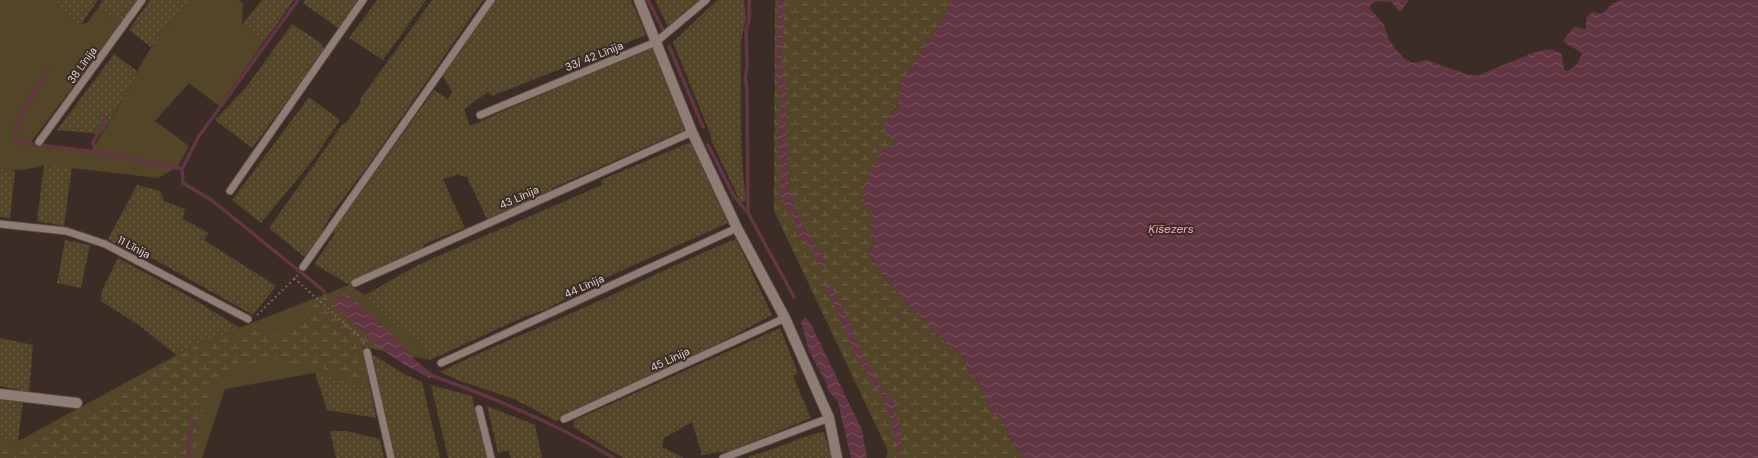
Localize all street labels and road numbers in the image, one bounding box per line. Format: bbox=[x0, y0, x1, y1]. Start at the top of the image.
street label: 33/ 42 Līnija bbox=[563, 38, 625, 74]
street label: 38 Līnija bbox=[64, 44, 100, 86]
street label: 43 Līnija bbox=[497, 182, 541, 212]
street label: 11 Līnija bbox=[115, 232, 153, 262]
street label: 44 Līnija bbox=[562, 271, 606, 301]
street label: 45 Līnija bbox=[648, 344, 692, 374]

